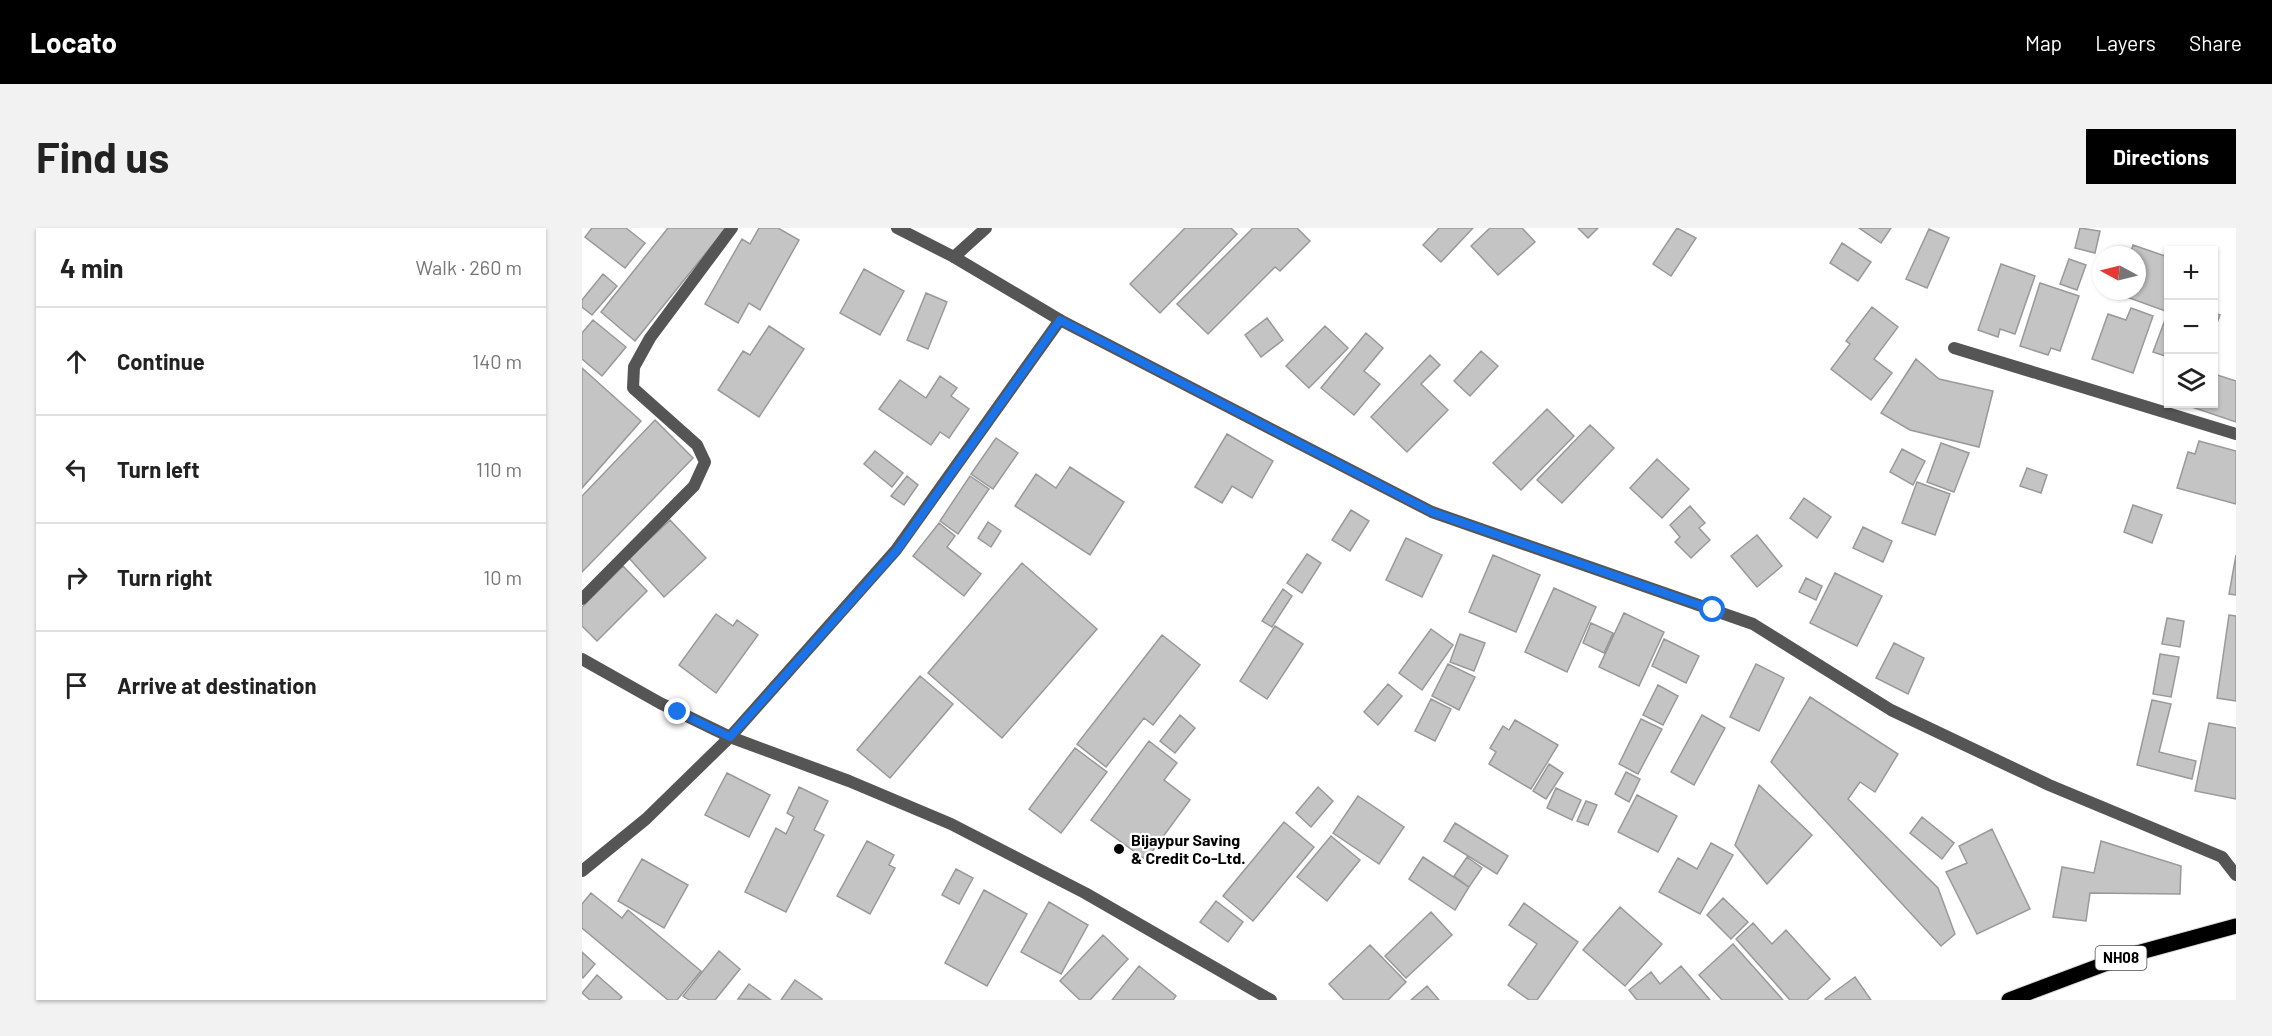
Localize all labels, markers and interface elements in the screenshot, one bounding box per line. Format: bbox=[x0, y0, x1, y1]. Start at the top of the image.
text: Locato bbox=[30, 25, 117, 59]
text: Map bbox=[2025, 30, 2062, 55]
text: Layers bbox=[2095, 30, 2156, 55]
text: Share bbox=[2189, 30, 2242, 55]
button: Directions bbox=[2086, 129, 2236, 184]
text: Find us bbox=[36, 131, 169, 181]
north arrow bbox=[2092, 246, 2146, 300]
map controls bbox=[2164, 246, 2218, 408]
button: + bbox=[2164, 246, 2218, 300]
text: 4 min bbox=[60, 252, 124, 283]
text: Walk · 260 m bbox=[415, 255, 522, 279]
button: − bbox=[2164, 300, 2218, 354]
icon: ahead bbox=[60, 345, 93, 378]
text: Continue bbox=[117, 348, 205, 374]
text: 140 m bbox=[472, 349, 522, 373]
button: layers bbox=[2164, 354, 2218, 408]
icon: left bbox=[60, 453, 93, 486]
text: Turn left bbox=[117, 456, 200, 482]
text: 110 m bbox=[476, 457, 522, 481]
icon: right bbox=[60, 561, 93, 594]
text: Turn right bbox=[117, 564, 212, 590]
text: 10 m bbox=[483, 565, 522, 589]
route start bbox=[1699, 596, 1725, 622]
icon: arrive bbox=[60, 669, 93, 702]
text: Arrive at destination bbox=[117, 672, 316, 698]
route end bbox=[664, 698, 690, 724]
place label: Bijaypur Saving & Credit Co-Ltd. bbox=[1131, 830, 1246, 867]
marker: Bijaypur Saving & Credit Co-Ltd. bbox=[1112, 842, 1126, 856]
road number: NH08 bbox=[2096, 946, 2146, 970]

